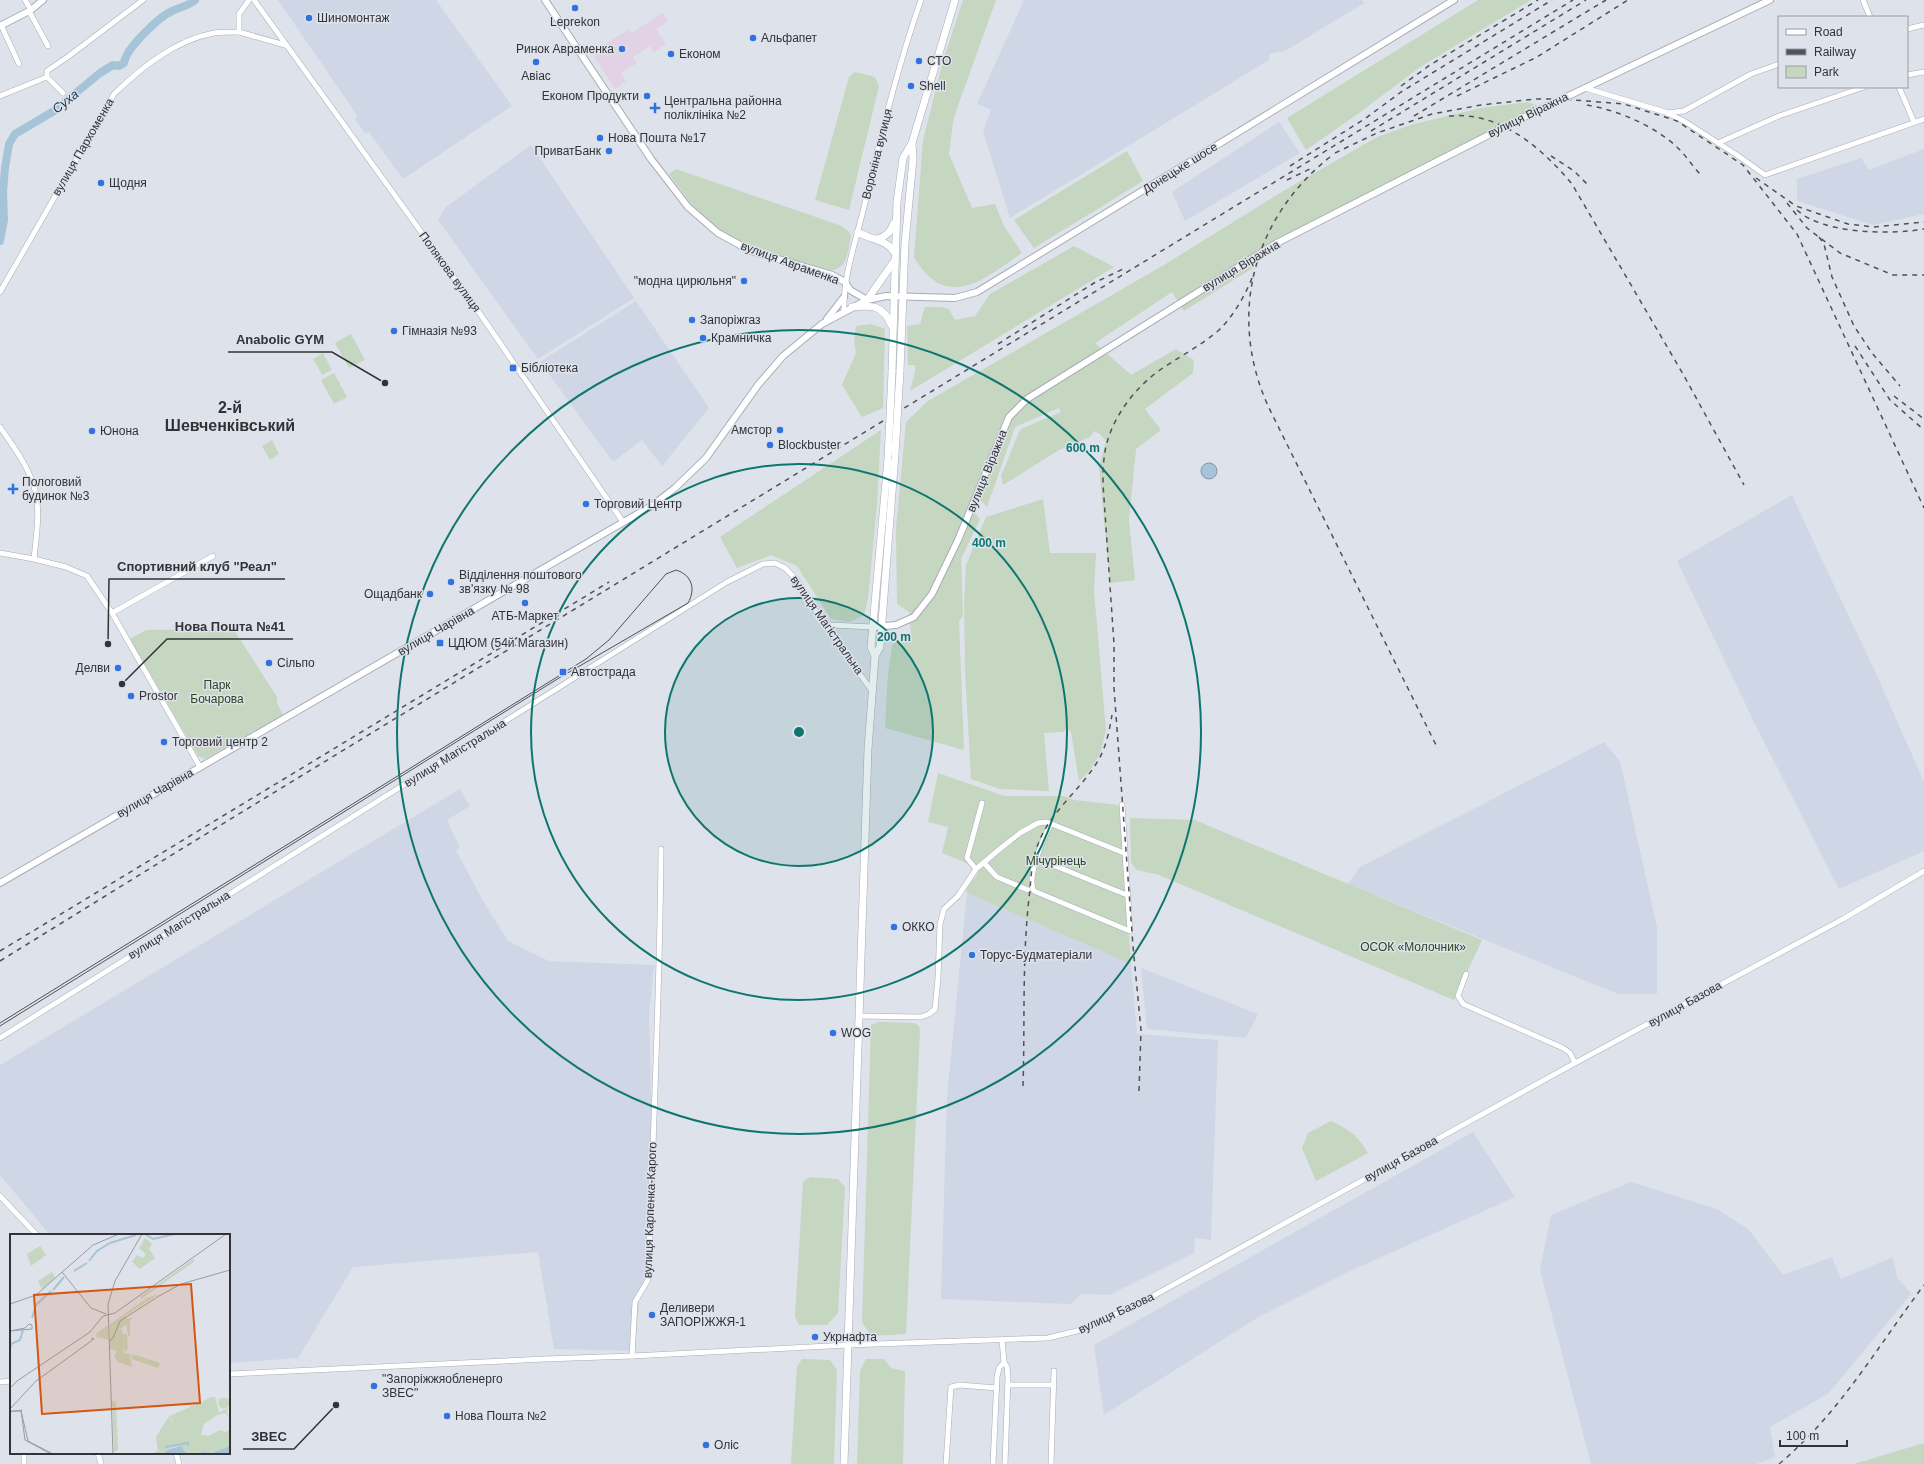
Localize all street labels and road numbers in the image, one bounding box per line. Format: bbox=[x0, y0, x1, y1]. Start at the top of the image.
street label: вулиця Віражна bbox=[1486, 89, 1571, 140]
street label: вулиця Пархоменка bbox=[49, 95, 117, 198]
street label: Вороніна вулиця bbox=[859, 107, 895, 201]
street label: Донецьке шосе bbox=[1140, 139, 1220, 197]
street label: Полякова вулиця bbox=[416, 229, 484, 315]
street label: вулиця Віражна bbox=[1200, 237, 1282, 295]
street label: вулиця Авраменка bbox=[739, 239, 841, 287]
street label: вулиця Віражна bbox=[964, 427, 1010, 514]
street label: вулиця Магістральна bbox=[788, 573, 867, 677]
street label: вулиця Чарівна bbox=[395, 603, 477, 659]
street label: вулиця Магістральна bbox=[401, 716, 509, 790]
street label: вулиця Чарівна bbox=[114, 765, 196, 821]
street label: вулиця Магістральна bbox=[125, 888, 233, 962]
street label: вулиця Базова bbox=[1646, 978, 1724, 1030]
street label: вулиця Базова bbox=[1362, 1133, 1440, 1185]
street label: вулиця Карпенка-Карого bbox=[641, 1141, 659, 1278]
street label: вулиця Базова bbox=[1076, 1289, 1156, 1337]

